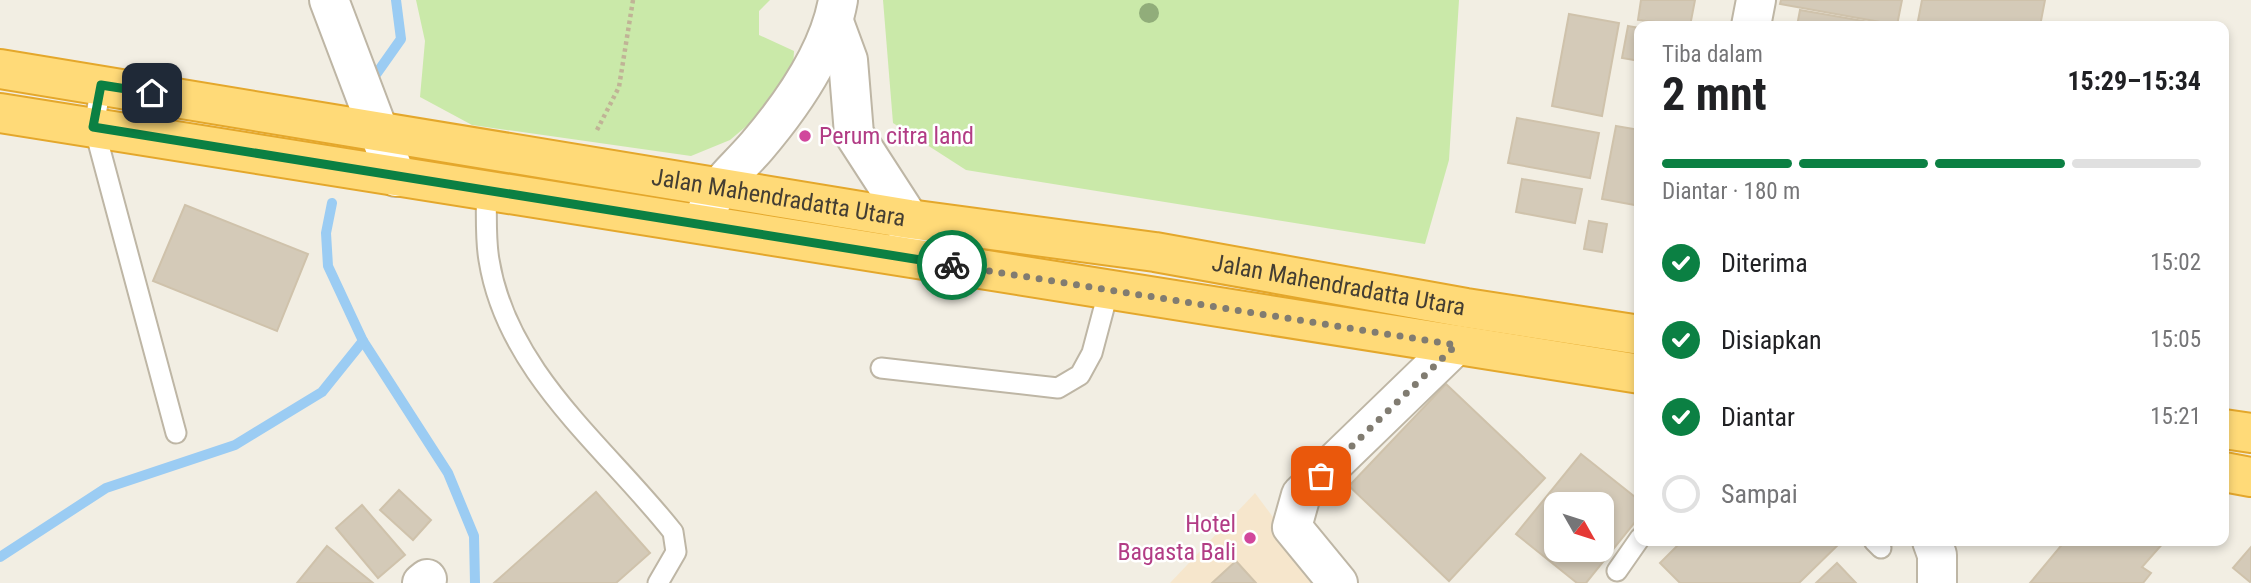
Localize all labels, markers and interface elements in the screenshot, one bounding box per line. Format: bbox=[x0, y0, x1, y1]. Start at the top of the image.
text: Tiba dalam bbox=[1662, 41, 1763, 68]
pin bbox=[122, 63, 182, 123]
text: 15:29–15:34 bbox=[2067, 66, 2201, 96]
text: 2 mnt bbox=[1662, 67, 1767, 121]
icon: home bbox=[133, 74, 171, 112]
place label: Perum citra land bbox=[819, 122, 974, 150]
marker: Perum citra land bbox=[797, 128, 813, 144]
street label: Jalan Mahendradatta Utara bbox=[650, 163, 907, 232]
text: Diantar · 180 m bbox=[1662, 178, 1800, 205]
courier bbox=[917, 230, 987, 300]
icon: check bbox=[1662, 244, 1700, 282]
icon: bike bbox=[933, 246, 971, 284]
text: Diterima bbox=[1721, 248, 1808, 278]
street label: Jalan Mahendradatta Utara bbox=[1210, 249, 1467, 322]
text: 15:02 bbox=[2150, 249, 2201, 276]
icon: check bbox=[1662, 321, 1700, 359]
text: Disiapkan bbox=[1721, 325, 1822, 355]
text: 15:05 bbox=[2150, 326, 2201, 353]
icon: check bbox=[1662, 398, 1700, 436]
text: Diantar bbox=[1721, 402, 1795, 432]
text: 15:21 bbox=[2150, 403, 2201, 430]
pin bbox=[1291, 446, 1351, 506]
icon: bag bbox=[1302, 457, 1340, 495]
text: Sampai bbox=[1721, 479, 1798, 509]
north arrow bbox=[1544, 492, 1614, 562]
map controls bbox=[1544, 492, 1614, 562]
place label: Hotel Bagasta Bali bbox=[1117, 510, 1236, 566]
marker: Hotel Bagasta Bali bbox=[1242, 530, 1258, 546]

